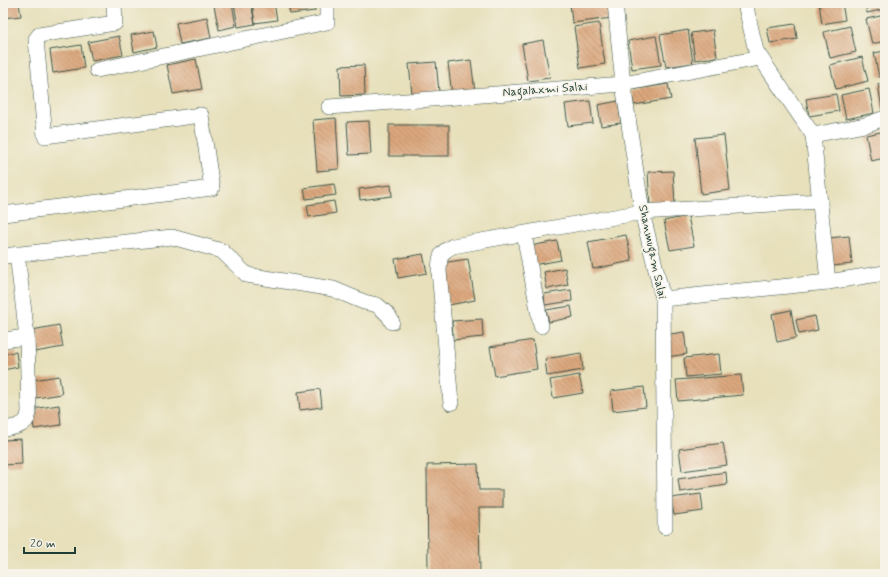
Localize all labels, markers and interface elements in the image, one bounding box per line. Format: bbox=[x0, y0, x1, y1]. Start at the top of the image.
street label: Nagalaxmi Salai bbox=[502, 79, 588, 102]
street label: Shanmugam Salai bbox=[633, 204, 670, 301]
scale bar bbox=[24, 529, 75, 555]
text: 20 m bbox=[30, 536, 56, 552]

